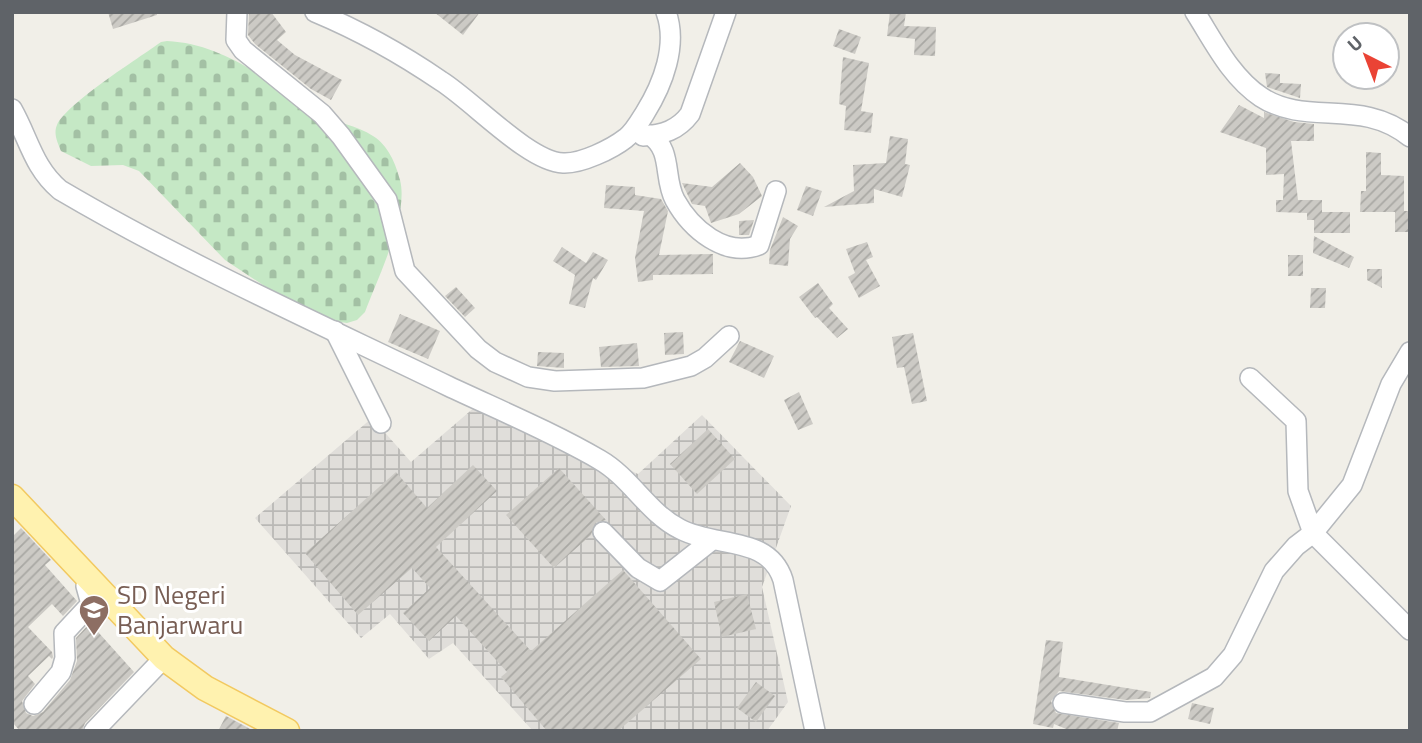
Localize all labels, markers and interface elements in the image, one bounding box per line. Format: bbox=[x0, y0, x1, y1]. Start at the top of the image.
north arrow bbox=[1331, 21, 1401, 91]
text: U bbox=[1340, 28, 1369, 58]
place label: SD Negeri Banjarwaru bbox=[117, 575, 243, 644]
school or university icon: SD Negeri Banjarwaru bbox=[77, 593, 111, 637]

